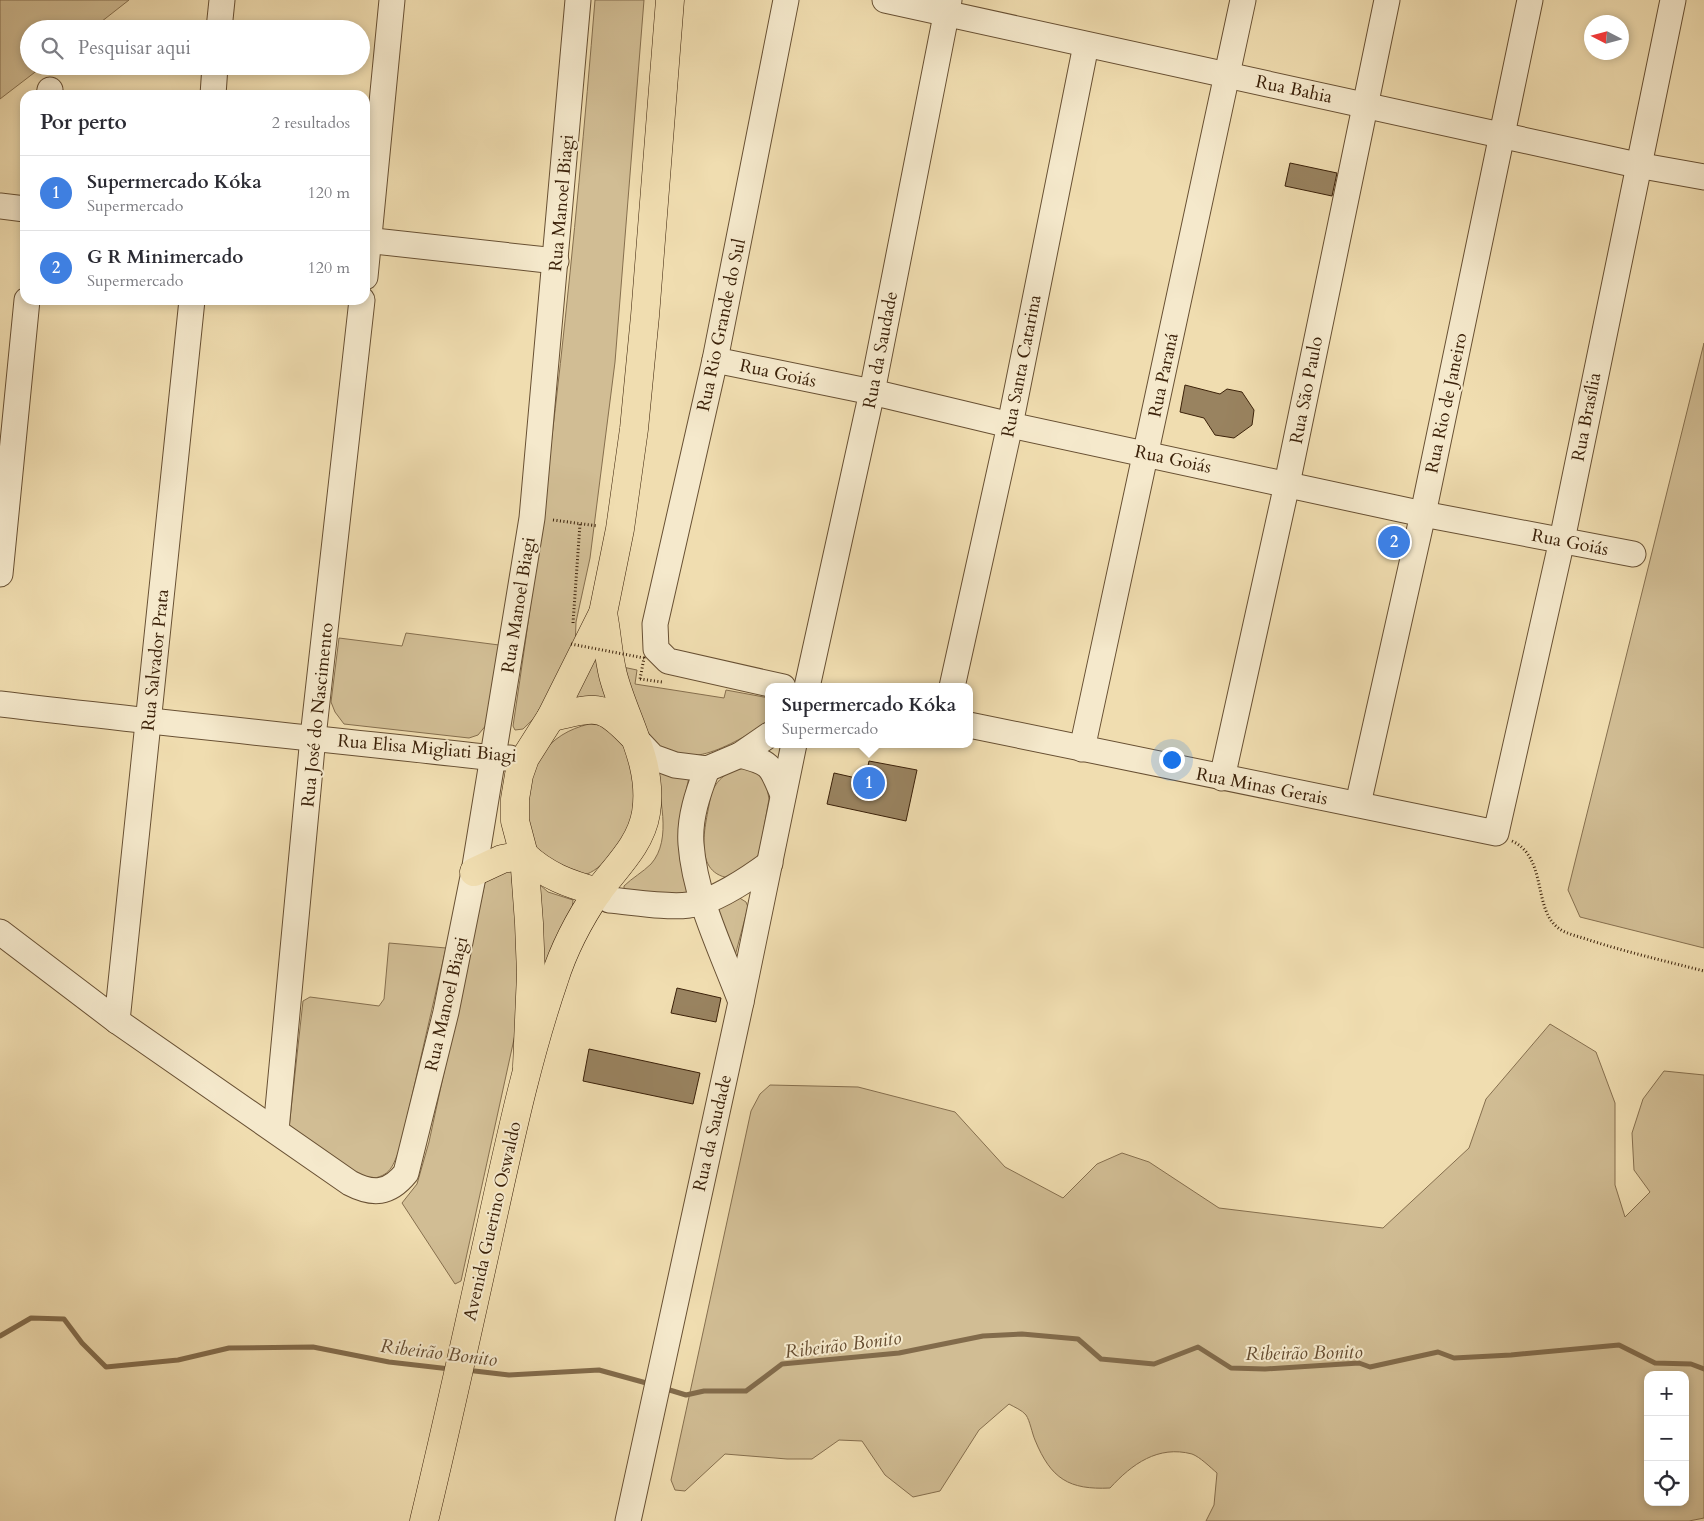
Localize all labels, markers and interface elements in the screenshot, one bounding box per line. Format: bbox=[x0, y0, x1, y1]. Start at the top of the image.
north arrow bbox=[1584, 15, 1629, 60]
search box bbox=[20, 20, 370, 75]
icon: search bbox=[38, 34, 66, 62]
text: Pesquisar aqui bbox=[78, 35, 191, 61]
street label: Rua Bahia bbox=[1253, 69, 1335, 110]
text: Por perto bbox=[40, 108, 127, 137]
text: 2 resultados bbox=[272, 112, 350, 134]
street label: Rua Manoel Biagi bbox=[543, 133, 580, 273]
text: Supermercado Kóka bbox=[87, 169, 262, 195]
text: 1 bbox=[52, 182, 60, 204]
text: 120 m bbox=[308, 182, 350, 204]
text: Supermercado bbox=[87, 195, 183, 217]
street label: Rua Rio Grande do Sul bbox=[691, 236, 752, 414]
text: G R Minimercado bbox=[87, 244, 243, 270]
text: 2 bbox=[52, 257, 60, 279]
text: 120 m bbox=[308, 257, 350, 279]
text: Supermercado bbox=[87, 270, 183, 292]
street label: Rua da Saudade bbox=[857, 289, 904, 411]
street label: Rua Santa Catarina bbox=[995, 292, 1048, 440]
street label: Rua Paraná bbox=[1142, 330, 1185, 420]
street label: Rua Rio de Janeiro bbox=[1419, 330, 1474, 476]
street label: Rua São Paulo bbox=[1284, 334, 1329, 446]
street label: Rua Goiás bbox=[737, 353, 819, 394]
street label: Rua Brasília bbox=[1566, 370, 1607, 464]
street label: Rua Goiás bbox=[1132, 439, 1214, 480]
pin: 2 bbox=[1378, 523, 1410, 561]
street label: Rua Goiás bbox=[1529, 523, 1610, 562]
street label: Rua Manoel Biagi bbox=[495, 535, 542, 675]
street label: Rua Salvador Prata bbox=[136, 588, 175, 732]
street label: Rua José do Nascimento bbox=[295, 621, 340, 809]
popup bbox=[765, 683, 973, 748]
text: Supermercado Kóka bbox=[782, 692, 956, 718]
text: Supermercado bbox=[782, 718, 878, 740]
street label: Rua Elisa Migliati Biagi bbox=[336, 728, 518, 769]
your location bbox=[1159, 747, 1185, 773]
street label: Rua Minas Gerais bbox=[1194, 761, 1330, 812]
pin: 1 bbox=[853, 764, 885, 802]
street label: Rua Manoel Biagi bbox=[419, 934, 474, 1074]
street label: Rua da Saudade bbox=[687, 1072, 738, 1194]
street label: Avenida Guerino Oswaldo bbox=[457, 1119, 528, 1323]
water label: Ribeirão Bonito bbox=[783, 1325, 903, 1365]
water label: Ribeirão Bonito bbox=[379, 1333, 499, 1373]
water label: Ribeirão Bonito bbox=[1245, 1339, 1363, 1367]
map controls bbox=[1644, 1371, 1689, 1506]
button: + bbox=[1644, 1371, 1689, 1416]
button: − bbox=[1644, 1416, 1689, 1461]
button: locate bbox=[1644, 1461, 1689, 1506]

